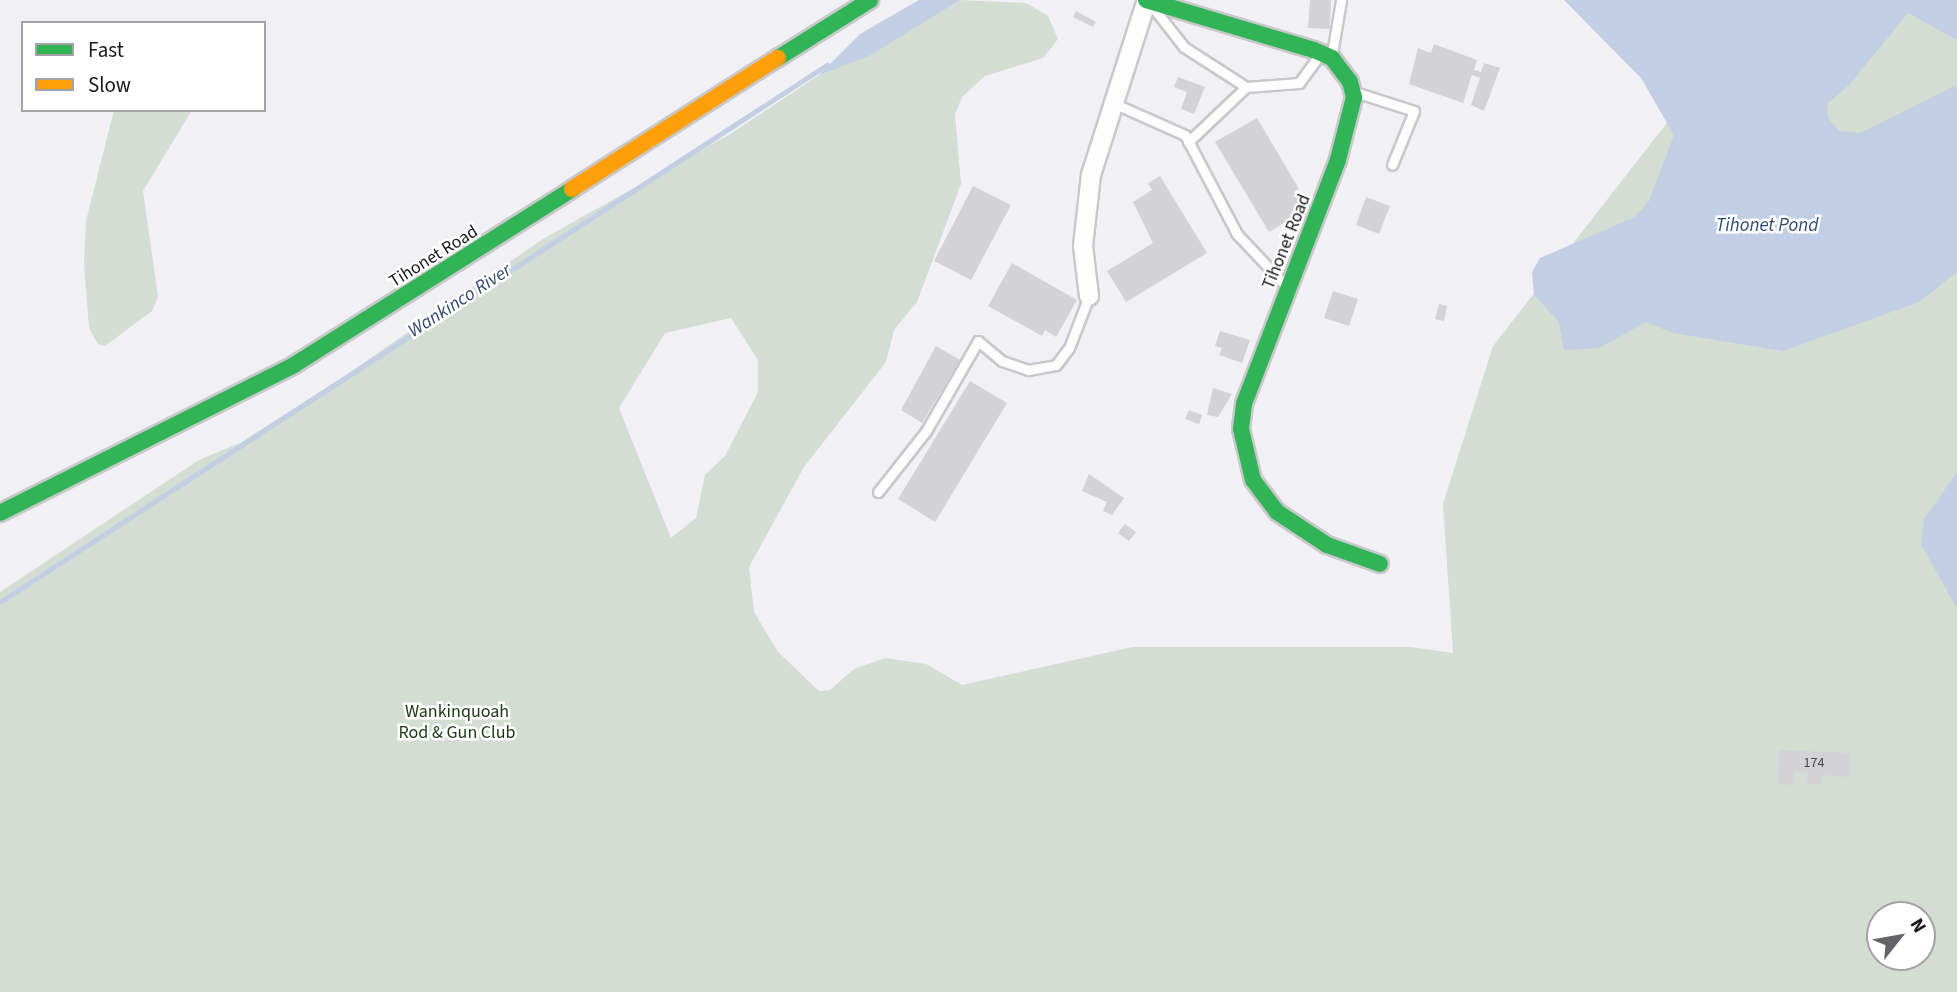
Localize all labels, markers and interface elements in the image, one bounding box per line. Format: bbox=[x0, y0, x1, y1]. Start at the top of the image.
legend bbox=[21, 21, 266, 112]
text: Fast bbox=[88, 35, 124, 65]
text: Slow bbox=[88, 70, 131, 100]
street label: Tihonet Road bbox=[1258, 191, 1316, 293]
water label: Tihonet Pond bbox=[1716, 215, 1818, 237]
street label: Tihonet Road bbox=[386, 221, 482, 293]
water label: Wankinco River bbox=[404, 259, 516, 343]
park label: Wankinquoah Rod & Gun Club bbox=[399, 702, 515, 744]
house number: 174 bbox=[1804, 755, 1824, 771]
north arrow bbox=[1866, 901, 1936, 971]
text: N bbox=[1903, 914, 1933, 938]

